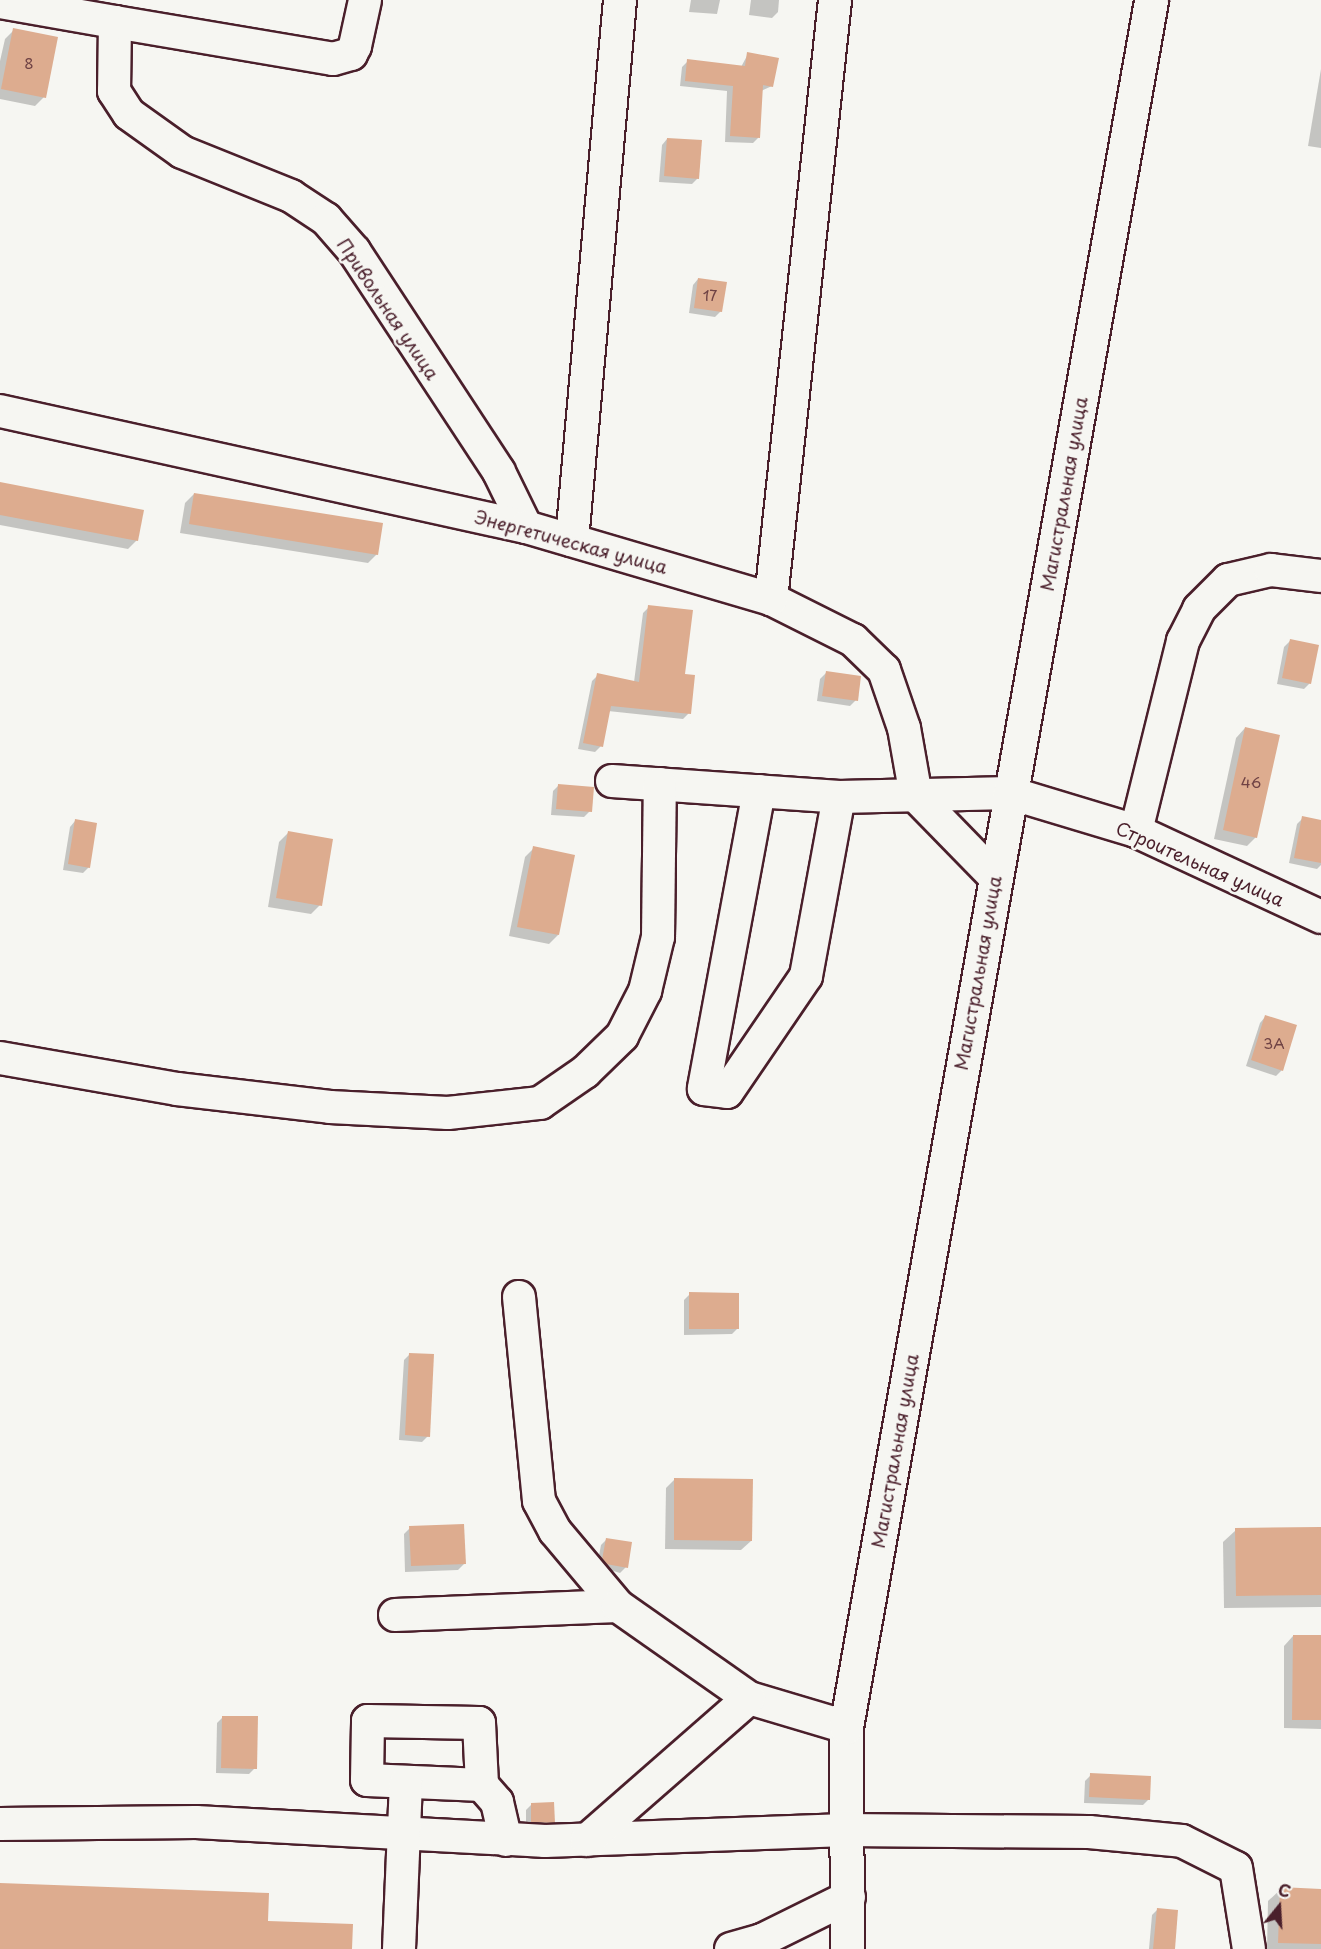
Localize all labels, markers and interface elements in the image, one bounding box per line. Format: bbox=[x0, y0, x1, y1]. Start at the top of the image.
house number: 8 bbox=[24, 54, 34, 72]
street label: Привольная улица bbox=[332, 234, 444, 384]
house number: 17 bbox=[703, 286, 717, 304]
street label: Магистральная улица bbox=[1036, 395, 1092, 593]
street label: Энергетическая улица bbox=[472, 506, 670, 578]
house number: 46 bbox=[1241, 773, 1261, 791]
street label: Строительная улица bbox=[1112, 817, 1288, 911]
street label: Магистральная улица bbox=[950, 874, 1006, 1072]
house number: 3А bbox=[1263, 1034, 1285, 1052]
street label: Магистральная улица bbox=[867, 1352, 923, 1550]
north arrow bbox=[1249, 1877, 1309, 1937]
text: С bbox=[1275, 1877, 1294, 1903]

